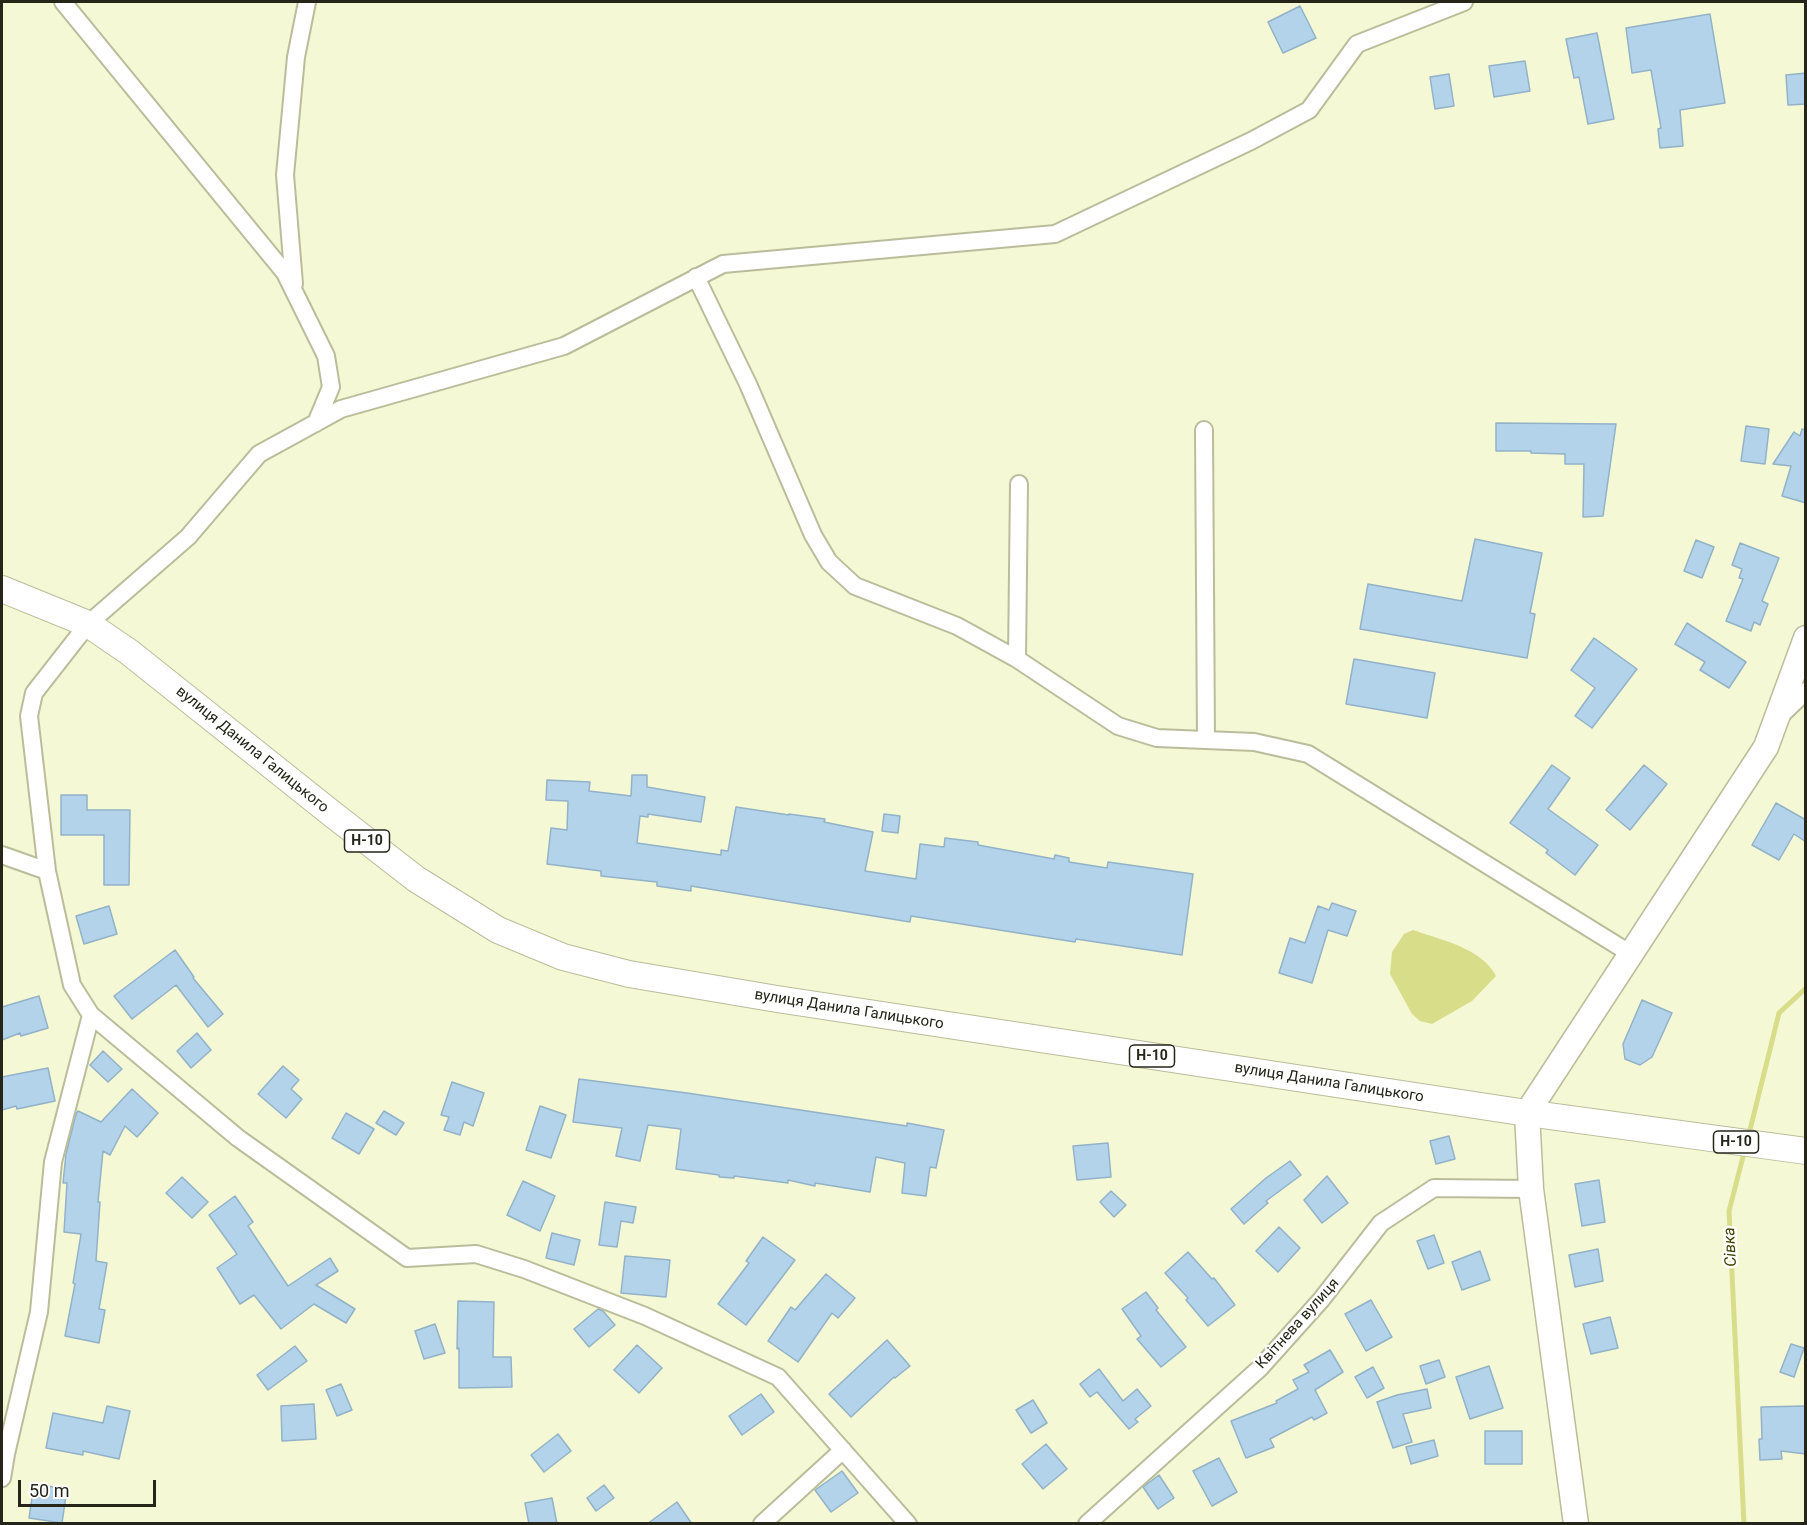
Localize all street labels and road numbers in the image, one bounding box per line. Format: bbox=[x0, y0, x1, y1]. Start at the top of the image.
street label: вулиця Данила Галицького bbox=[172, 683, 332, 817]
road number: Н-10 bbox=[344, 830, 389, 852]
street label: вулиця Данила Галицького bbox=[753, 986, 945, 1034]
road number: Н-10 bbox=[1130, 1045, 1174, 1067]
street label: вулиця Данила Галицького bbox=[1233, 1059, 1425, 1107]
road number: Н-10 bbox=[1714, 1131, 1758, 1153]
street label: Квітнева вулиця bbox=[1253, 1275, 1343, 1373]

